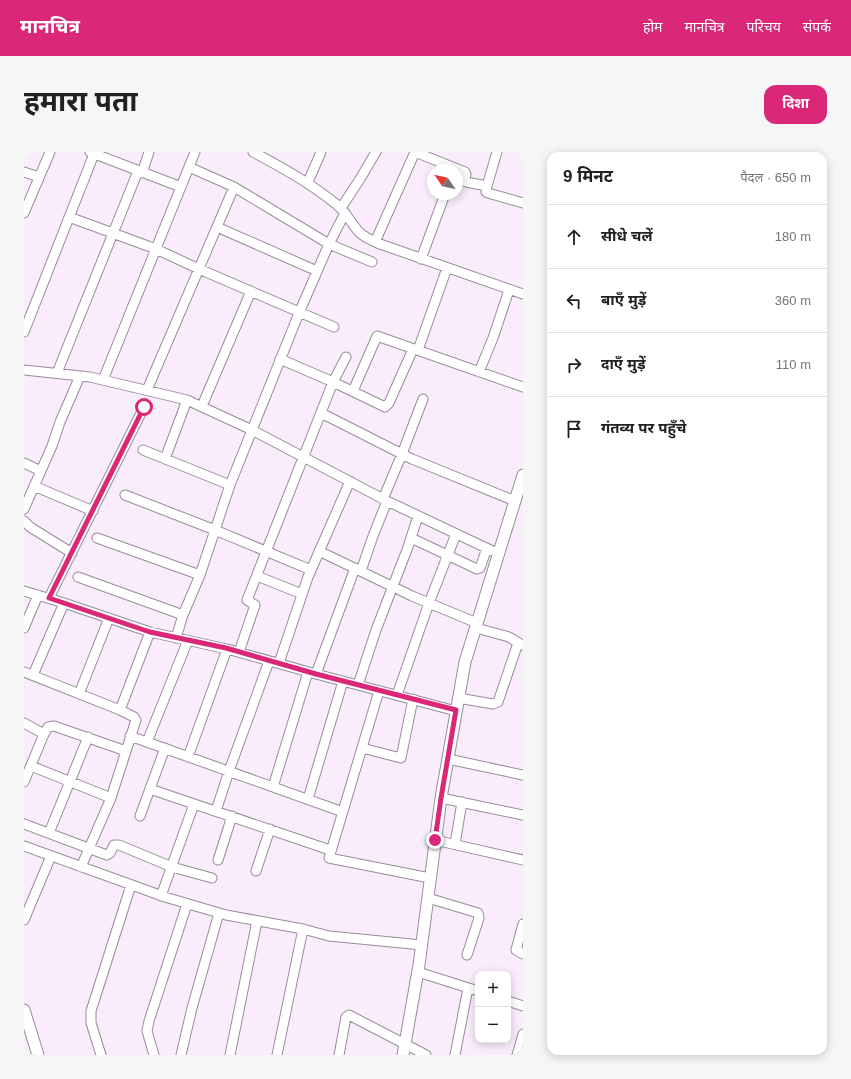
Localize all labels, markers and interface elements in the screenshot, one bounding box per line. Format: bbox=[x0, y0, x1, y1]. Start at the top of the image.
text: मानचित्र bbox=[20, 16, 80, 37]
text: होम bbox=[643, 19, 662, 35]
text: मानचित्र bbox=[684, 19, 725, 35]
text: परिचय bbox=[747, 19, 781, 35]
text: संपर्क bbox=[803, 19, 831, 35]
button: दिशा bbox=[764, 85, 827, 124]
text: हमारा पता bbox=[24, 86, 138, 117]
north arrow bbox=[427, 164, 463, 200]
text: 9 मिनट bbox=[563, 167, 613, 186]
text: पैदल · 650 m bbox=[740, 170, 811, 185]
icon: ahead bbox=[563, 226, 585, 248]
text: सीधे चलें bbox=[601, 227, 652, 244]
text: 180 m bbox=[775, 229, 811, 244]
icon: left bbox=[563, 290, 585, 312]
text: बाएँ मुड़ें bbox=[601, 291, 646, 308]
text: 360 m bbox=[775, 293, 811, 308]
icon: right bbox=[563, 354, 585, 376]
text: दाएँ मुड़ें bbox=[601, 355, 645, 372]
text: 110 m bbox=[776, 357, 811, 372]
route start bbox=[135, 398, 153, 416]
icon: arrive bbox=[563, 418, 585, 440]
text: गंतव्य पर पहुँचे bbox=[601, 419, 686, 436]
route end bbox=[426, 831, 444, 849]
map controls bbox=[475, 971, 511, 1043]
button: + bbox=[475, 971, 511, 1007]
button: − bbox=[475, 1007, 511, 1043]

